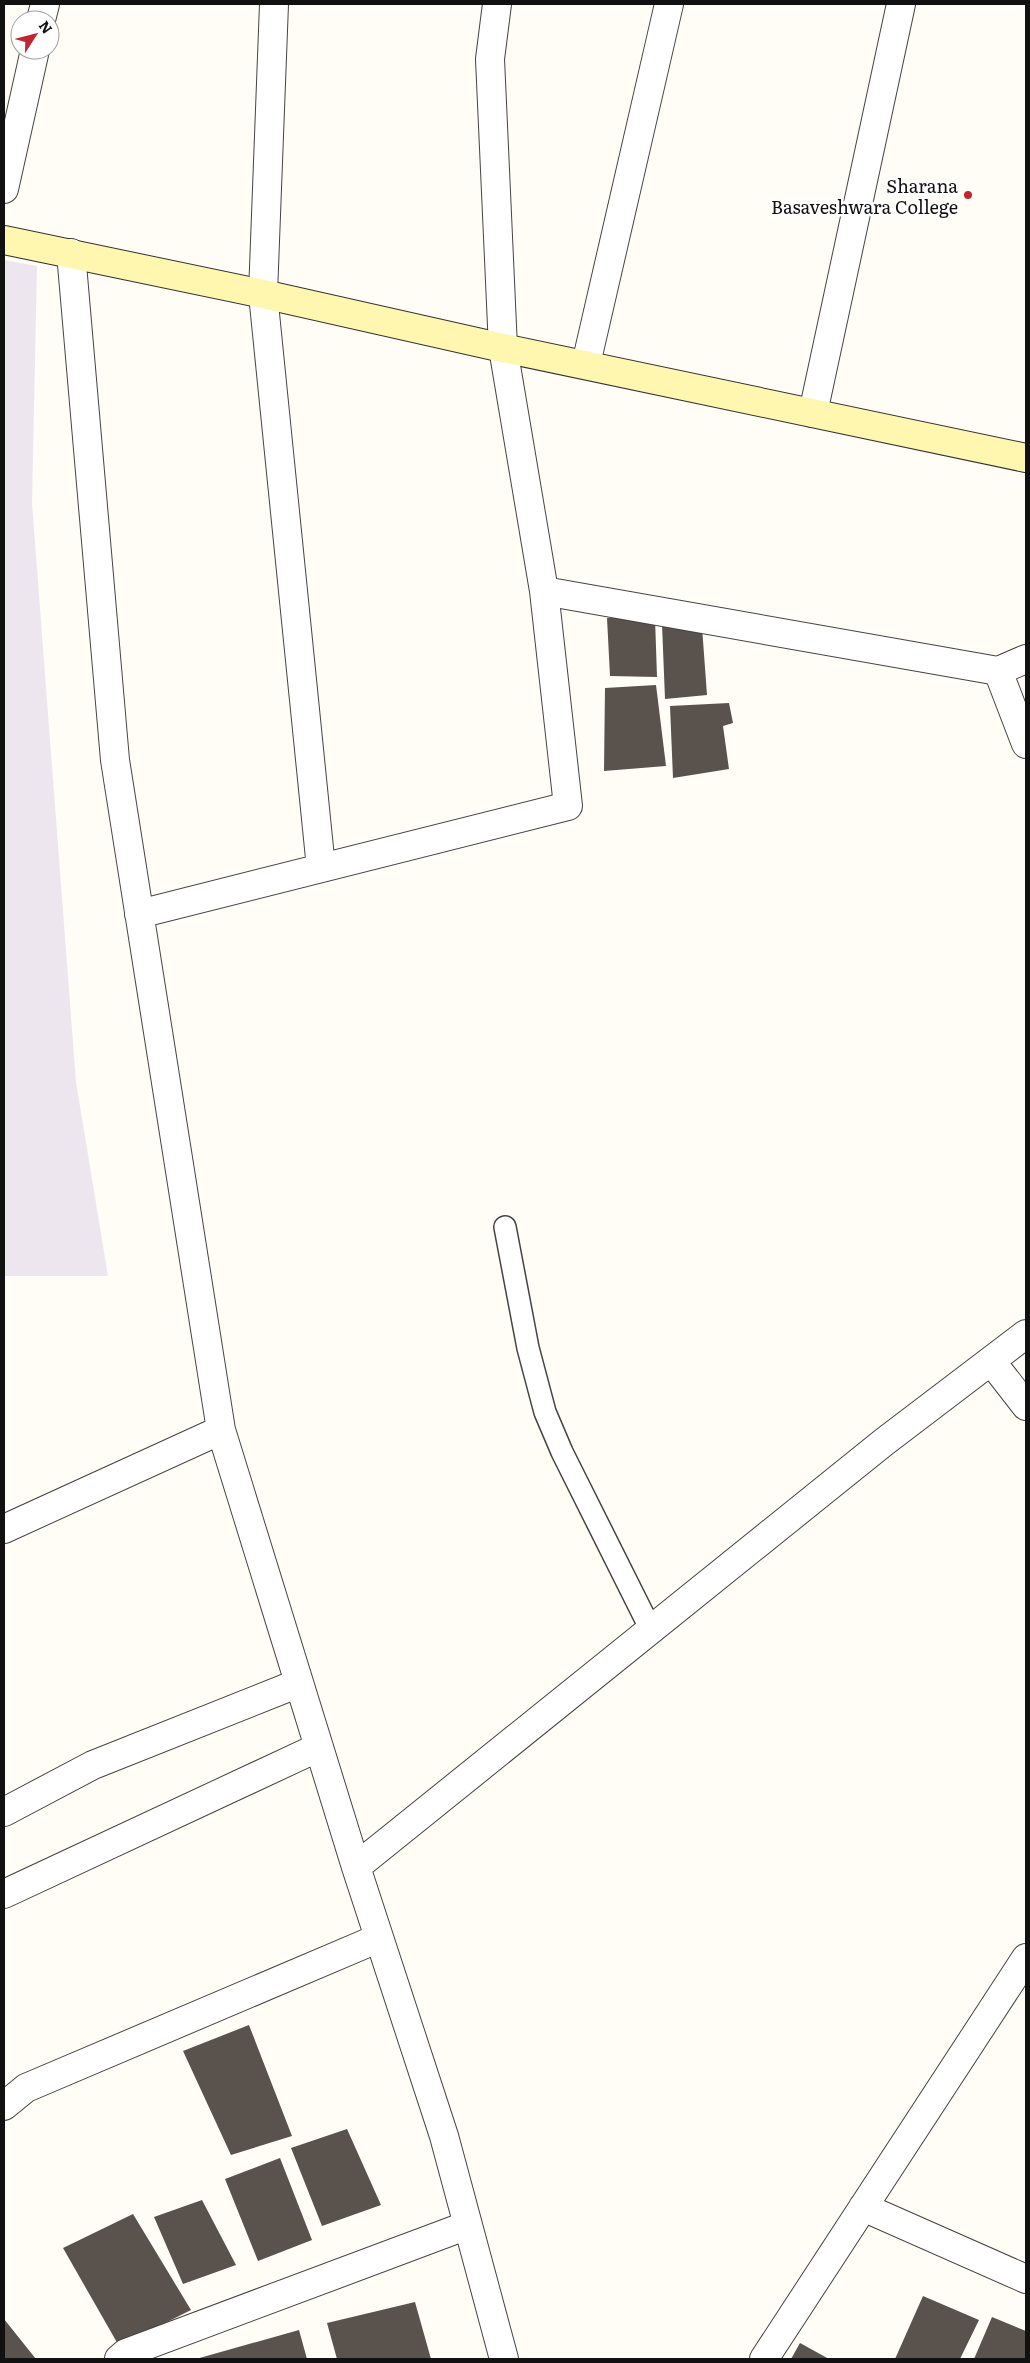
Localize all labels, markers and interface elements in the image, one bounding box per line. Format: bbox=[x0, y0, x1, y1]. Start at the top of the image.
north arrow bbox=[10, 10, 60, 60]
text: N bbox=[35, 16, 58, 38]
place label: Sharana Basaveshwara College bbox=[771, 172, 958, 220]
marker: Sharana Basaveshwara College bbox=[962, 189, 974, 201]

